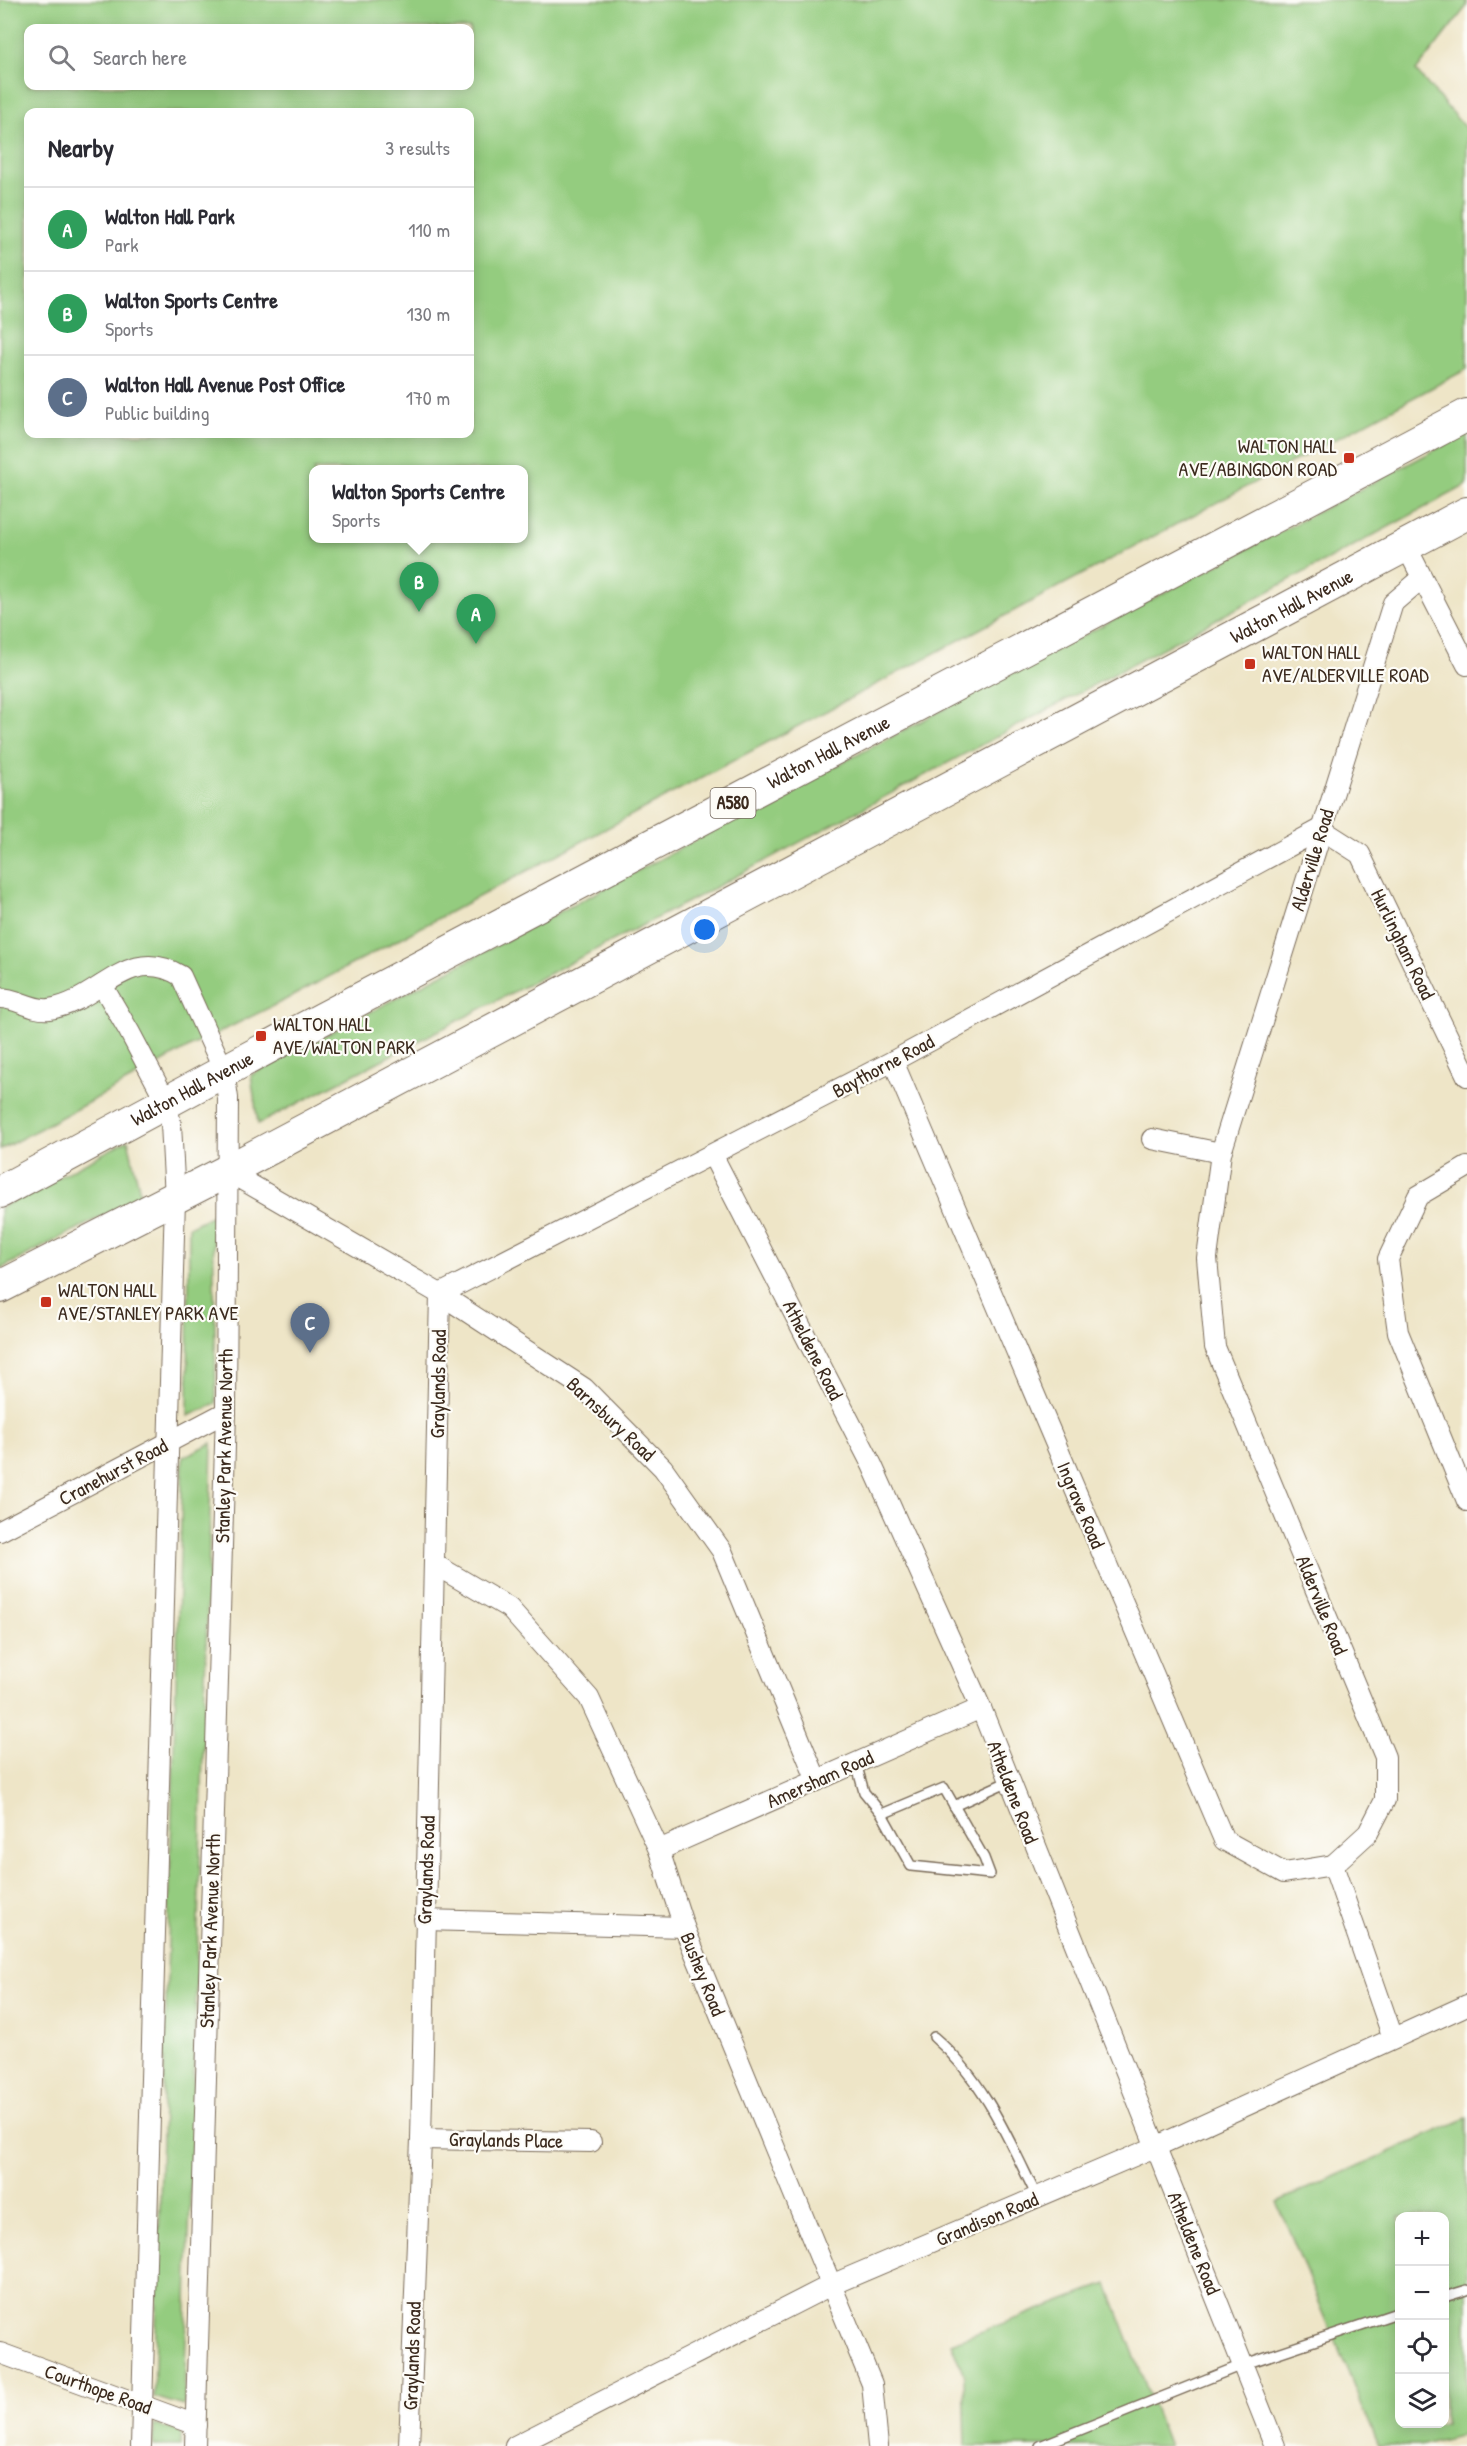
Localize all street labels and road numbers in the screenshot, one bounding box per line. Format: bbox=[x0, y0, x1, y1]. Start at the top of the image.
street label: Walton Hall Avenue bbox=[1225, 562, 1357, 649]
street label: Walton Hall Avenue bbox=[762, 708, 894, 795]
road number: A580 bbox=[710, 788, 756, 818]
street label: Alderville Road bbox=[1283, 806, 1340, 914]
street label: Hurlingham Road bbox=[1365, 884, 1442, 1004]
street label: Baythorne Road bbox=[827, 1027, 939, 1104]
street label: Walton Hall Avenue bbox=[126, 1044, 258, 1132]
street label: Atheldene Road bbox=[777, 1295, 850, 1404]
street label: Graylands Road bbox=[423, 1329, 452, 1439]
street label: Stanley Park Avenue North bbox=[208, 1349, 239, 1543]
street label: Barnsbury Road bbox=[561, 1370, 662, 1467]
street label: Cranehurst Road bbox=[54, 1431, 172, 1512]
street label: Ingrave Road bbox=[1051, 1457, 1112, 1552]
street label: Alderville Road bbox=[1290, 1551, 1355, 1659]
street label: Atheldene Road bbox=[981, 1736, 1046, 1847]
street label: Amersham Road bbox=[762, 1743, 878, 1814]
street label: Graylands Road bbox=[410, 1815, 441, 1925]
street label: Stanley Park Avenue North bbox=[193, 1833, 226, 2029]
street label: Bushey Road bbox=[674, 1928, 733, 2020]
street label: Graylands Place bbox=[449, 2125, 563, 2154]
street label: Grandison Road bbox=[932, 2185, 1042, 2252]
street label: Atheldene Road bbox=[1162, 2187, 1227, 2298]
street label: Graylands Road bbox=[396, 2301, 427, 2411]
street label: Courthope Road bbox=[41, 2357, 156, 2420]

